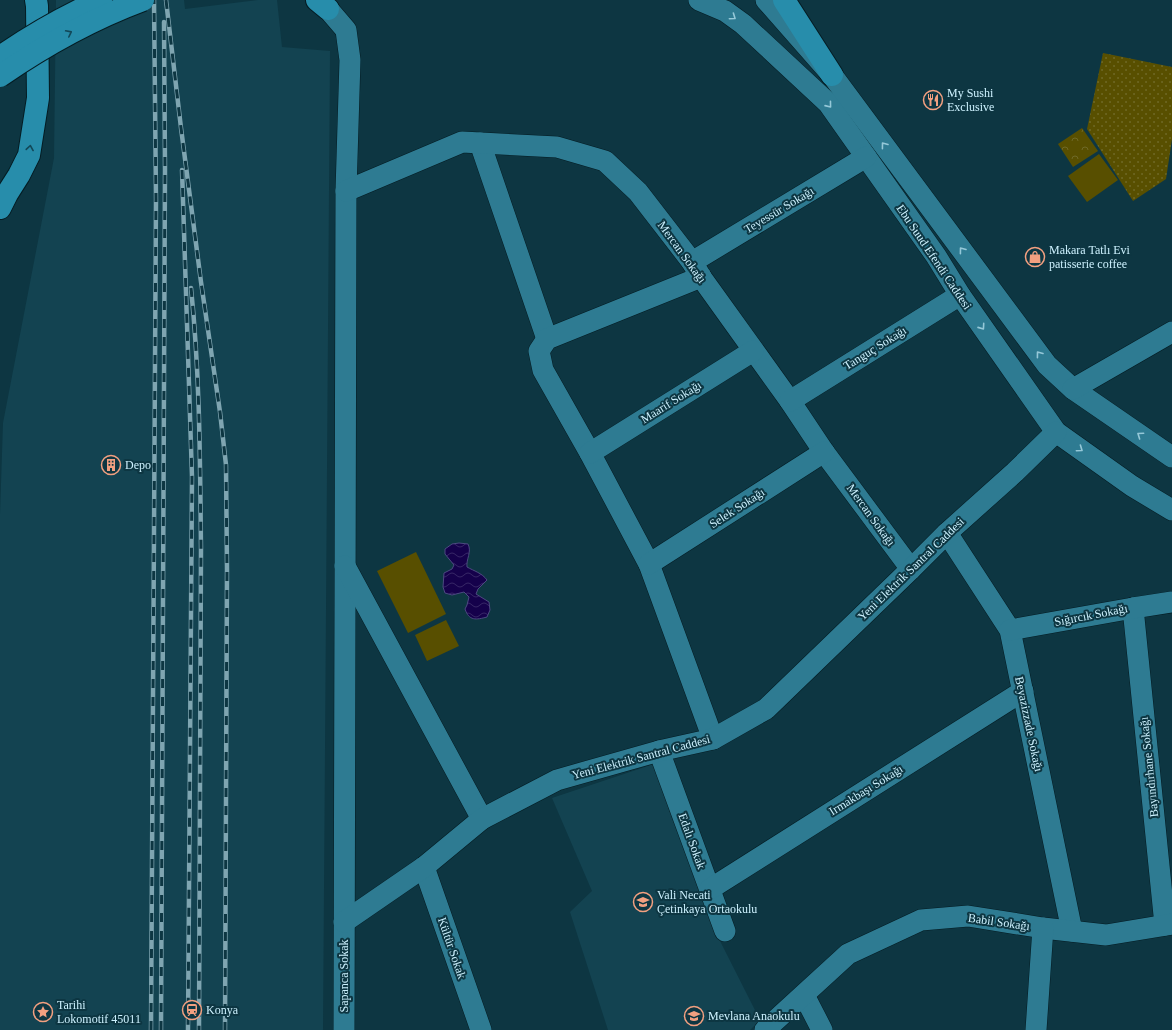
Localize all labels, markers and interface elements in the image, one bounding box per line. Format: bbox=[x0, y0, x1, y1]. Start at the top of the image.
one-way arrow bbox=[729, 12, 736, 19]
one-way arrow bbox=[65, 30, 72, 38]
place label: My Sushi Exclusive bbox=[947, 86, 994, 114]
restaurant icon: My Sushi Exclusive bbox=[922, 89, 944, 111]
one-way arrow bbox=[824, 101, 831, 108]
one-way arrow bbox=[882, 143, 889, 150]
one-way arrow bbox=[25, 145, 34, 151]
street label: Teyessür Sokağı bbox=[742, 183, 817, 236]
street label: Ebu Suud Efendi Caddesi bbox=[894, 202, 975, 313]
street label: Mercan Sokağı bbox=[655, 218, 710, 286]
place label: Makara Tatlı Evi patisserie coffee bbox=[1049, 243, 1131, 271]
shop icon: Makara Tatlı Evi patisserie coffee bbox=[1024, 246, 1046, 268]
one-way arrow bbox=[959, 247, 966, 254]
street label: Tanguç Sokağı bbox=[841, 323, 910, 373]
one-way arrow bbox=[977, 323, 984, 330]
one-way arrow bbox=[1036, 351, 1044, 358]
street label: Maarif Sokağı bbox=[638, 377, 705, 426]
one-way arrow bbox=[1137, 432, 1144, 440]
one-way arrow bbox=[1076, 444, 1083, 452]
building icon: Depo bbox=[100, 454, 122, 476]
place label: Depo bbox=[125, 458, 151, 472]
street label: Mercan Sokağı bbox=[844, 481, 899, 549]
street label: Selek Sokağı bbox=[707, 485, 768, 531]
street label: Yeni Elektrik Santral Caddesi bbox=[855, 514, 968, 624]
street label: Sığırcık Sokağı bbox=[1053, 601, 1129, 629]
street label: Beyazizzade Sokağı bbox=[1012, 675, 1046, 774]
street label: Bayındırhane Sokağı bbox=[1137, 715, 1161, 818]
street label: Yeni Elektrik Santral Caddesi bbox=[570, 732, 712, 782]
street label: Irmakbaşı Sokağı bbox=[827, 761, 906, 818]
street label: Edalı Sokak bbox=[675, 811, 709, 871]
place label: Vali Necati Çetinkaya Ortaokulu bbox=[657, 888, 757, 916]
school or university icon: Vali Necati Çetinkaya Ortaokulu bbox=[632, 891, 654, 913]
street label: Babil Sokağı bbox=[967, 911, 1031, 933]
street label: Kültür Sokak bbox=[435, 915, 469, 981]
street label: Sapanca Sokak bbox=[337, 940, 351, 1012]
place label: Tarihi Lokomotif 45011 bbox=[57, 998, 141, 1026]
station icon: Konya bbox=[181, 999, 203, 1021]
place icon: Tarihi Lokomotif 45011 bbox=[32, 1001, 54, 1023]
place label: Konya bbox=[206, 1003, 239, 1017]
school or university icon: Mevlana Anaokulu bbox=[683, 1005, 705, 1027]
place label: Mevlana Anaokulu bbox=[708, 1009, 800, 1023]

